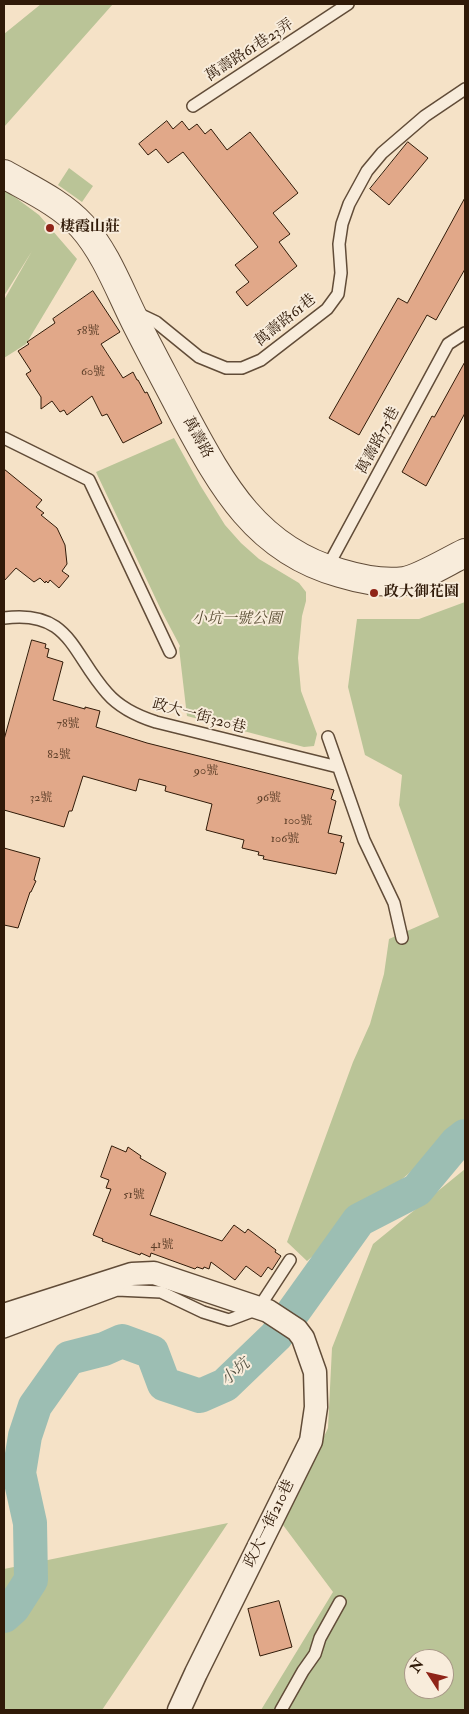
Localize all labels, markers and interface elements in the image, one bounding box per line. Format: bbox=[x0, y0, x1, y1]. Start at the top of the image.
street label: 萬壽路61巷23弄 bbox=[203, 16, 297, 86]
place label: 棲霞山莊 bbox=[60, 219, 120, 237]
marker: 棲霞山莊 bbox=[44, 222, 56, 234]
street label: 萬壽路61巷 bbox=[252, 291, 320, 351]
house number: 58號 bbox=[77, 324, 99, 338]
house number: 60號 bbox=[81, 365, 105, 379]
street label: 萬壽路75巷 bbox=[354, 404, 404, 478]
street label: 萬壽路 bbox=[178, 414, 216, 462]
place label: 政大御花園 bbox=[384, 584, 459, 602]
marker: 政大御花園 bbox=[368, 587, 380, 599]
park label: 小坑一號公園 bbox=[192, 611, 282, 629]
street label: 政大一街320巷 bbox=[150, 696, 248, 738]
house number: 78號 bbox=[56, 717, 80, 731]
house number: 82號 bbox=[47, 748, 71, 762]
house number: 90號 bbox=[194, 764, 218, 778]
house number: 32號 bbox=[30, 791, 52, 805]
house number: 96號 bbox=[257, 791, 281, 805]
house number: 100號 bbox=[284, 814, 312, 828]
house number: 106號 bbox=[271, 832, 299, 846]
house number: 51號 bbox=[123, 1188, 145, 1202]
house number: 41號 bbox=[151, 1238, 173, 1252]
water label: 小坑 bbox=[218, 1355, 254, 1391]
street label: 政大一街210巷 bbox=[241, 1477, 299, 1571]
north arrow bbox=[404, 1649, 454, 1699]
text: N bbox=[407, 1656, 428, 1676]

